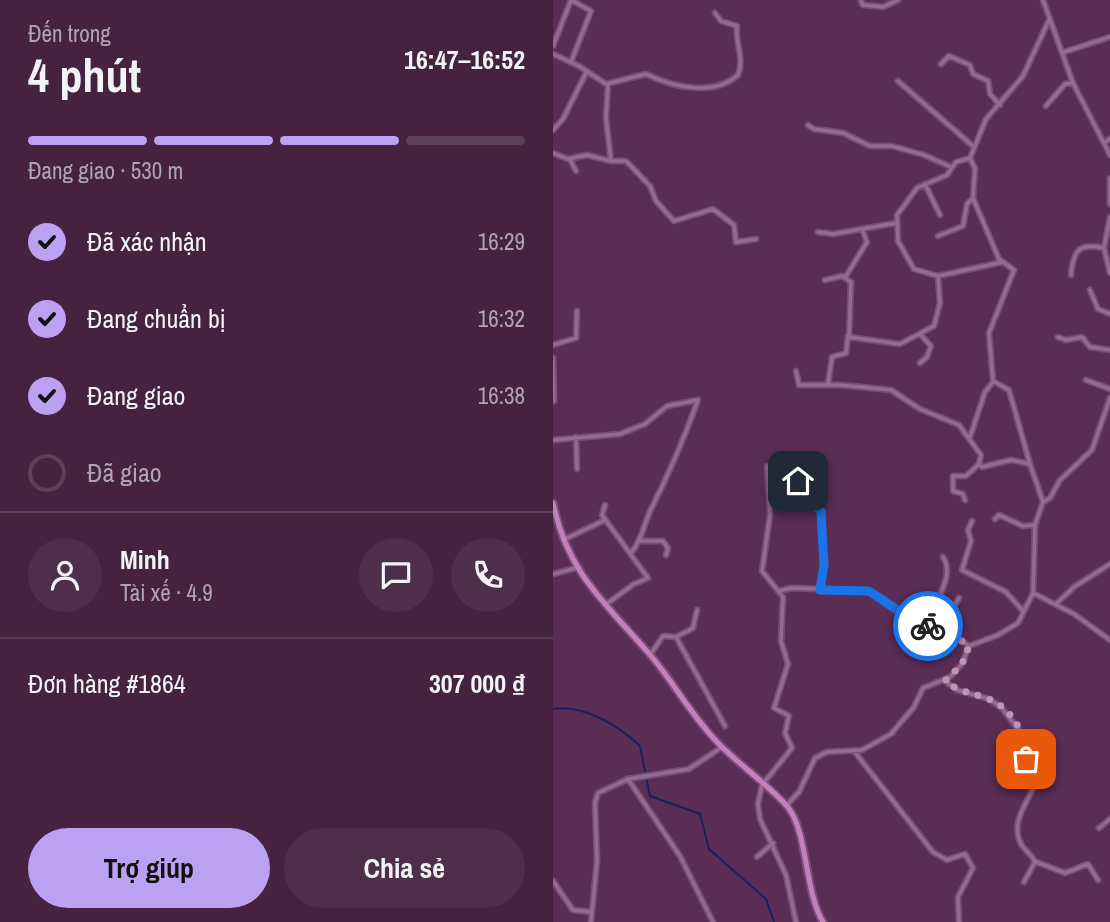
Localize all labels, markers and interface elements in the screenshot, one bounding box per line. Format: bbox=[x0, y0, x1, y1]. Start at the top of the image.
text: Đến trong bbox=[28, 18, 111, 49]
text: 16:47–16:52 bbox=[404, 42, 525, 77]
text: 4 phút bbox=[28, 44, 141, 106]
text: Đang giao · 530 m bbox=[28, 155, 183, 186]
icon: check bbox=[28, 223, 66, 261]
text: Đã xác nhận bbox=[87, 224, 207, 259]
text: 16:29 bbox=[478, 226, 525, 257]
icon: check bbox=[28, 300, 66, 338]
text: Đang chuẩn bị bbox=[87, 301, 226, 336]
text: 16:32 bbox=[478, 303, 525, 334]
icon: check bbox=[28, 377, 66, 415]
text: Đang giao bbox=[87, 378, 185, 413]
text: 16:38 bbox=[478, 380, 525, 411]
pin bbox=[768, 451, 828, 511]
text: Đã giao bbox=[87, 455, 162, 490]
icon: home bbox=[779, 462, 817, 500]
button: person bbox=[28, 538, 102, 612]
button: chat bbox=[359, 538, 433, 612]
button: phone bbox=[451, 538, 525, 612]
text: Minh bbox=[120, 542, 170, 577]
text: Tài xế · 4.9 bbox=[120, 577, 213, 608]
courier bbox=[893, 591, 963, 661]
icon: bike bbox=[909, 607, 947, 645]
text: Đơn hàng #1864 bbox=[28, 666, 186, 701]
text: 307 000 ₫ bbox=[429, 666, 525, 701]
pin bbox=[996, 729, 1056, 789]
icon: bag bbox=[1007, 740, 1045, 778]
button: Trợ giúp bbox=[28, 828, 270, 908]
button: Chia sẻ bbox=[284, 828, 525, 908]

